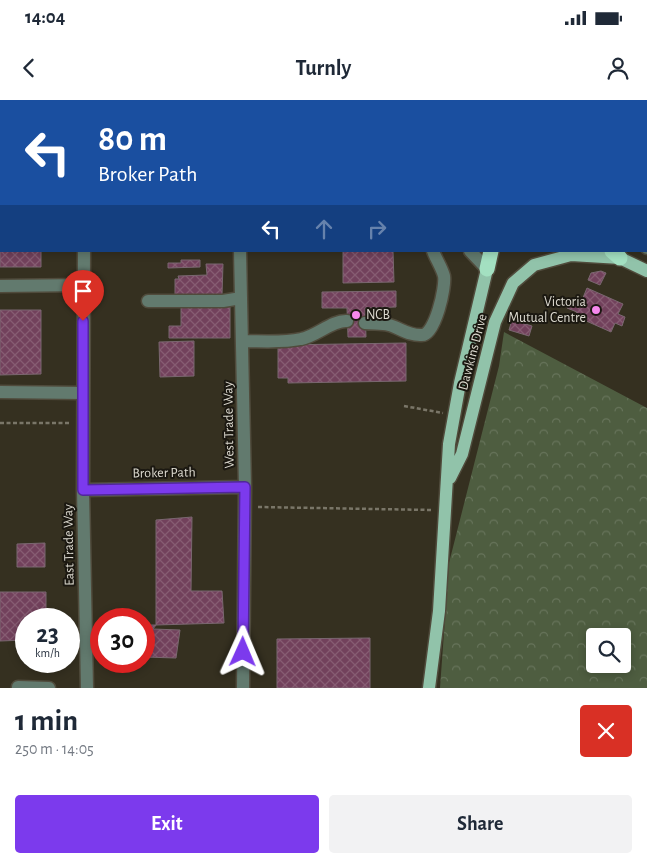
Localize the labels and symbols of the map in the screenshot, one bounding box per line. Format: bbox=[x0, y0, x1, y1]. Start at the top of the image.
pin bbox=[62, 270, 104, 321]
place label: Victoria Mutual Centre bbox=[508, 295, 587, 325]
marker: Victoria Mutual Centre bbox=[590, 304, 602, 316]
place label: NCB bbox=[366, 308, 390, 322]
marker: NCB bbox=[350, 309, 362, 321]
street label: Dawkins Drive bbox=[456, 312, 490, 392]
street label: West Trade Way bbox=[221, 381, 237, 469]
street label: Broker Path bbox=[132, 465, 196, 481]
street label: East Trade Way bbox=[61, 504, 77, 586]
speed limit sign: 30 bbox=[90, 608, 155, 673]
position arrow bbox=[216, 625, 268, 677]

